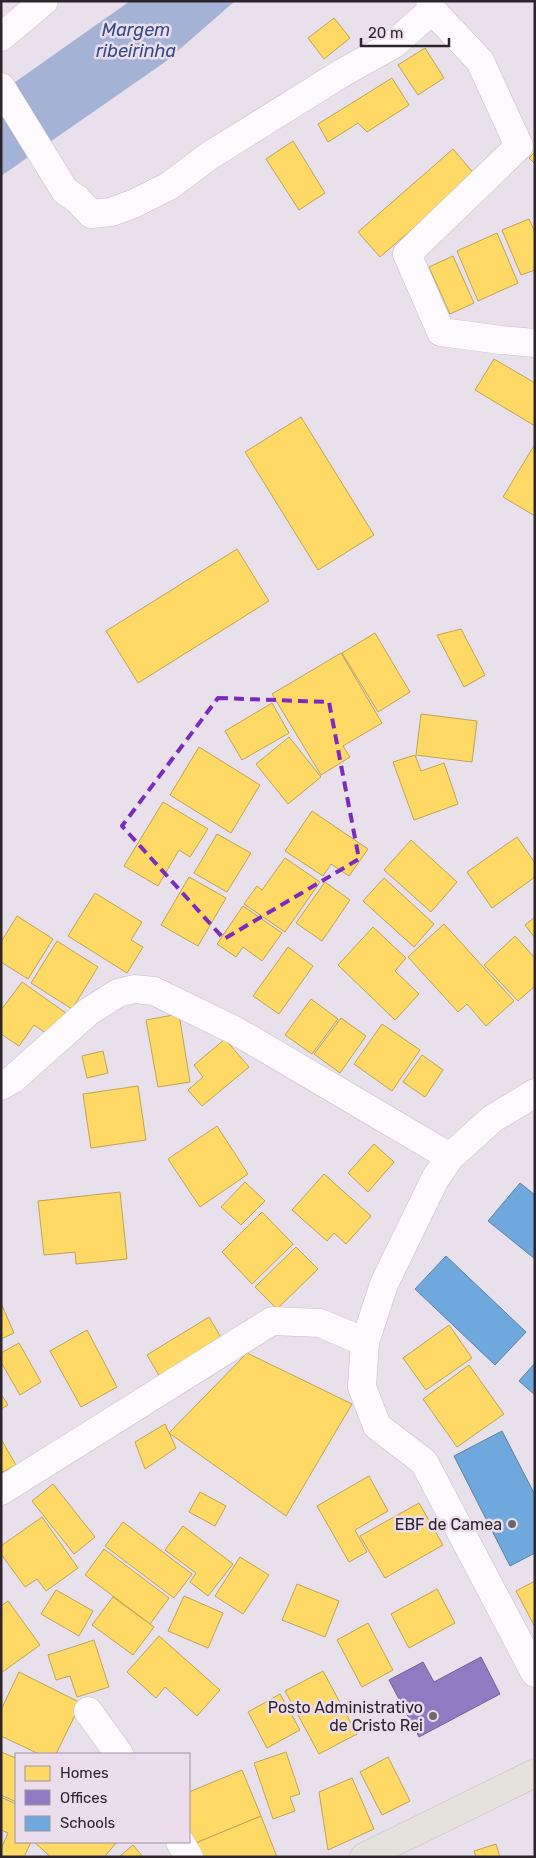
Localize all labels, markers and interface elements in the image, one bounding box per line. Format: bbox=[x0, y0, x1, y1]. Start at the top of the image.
scale bar bbox=[361, 15, 448, 47]
water label: Margem ribeirinha bbox=[96, 19, 177, 62]
text: 20 m bbox=[368, 24, 403, 42]
place label: EBF de Camea bbox=[395, 1515, 502, 1534]
marker: EBF de Camea bbox=[506, 1518, 518, 1530]
place label: Posto Administrativo de Cristo Rei bbox=[268, 1698, 423, 1735]
marker: Posto Administrativo de Cristo Rei bbox=[427, 1710, 439, 1722]
legend bbox=[15, 1753, 190, 1843]
text: Homes bbox=[60, 1764, 109, 1782]
text: Offices bbox=[60, 1789, 108, 1807]
text: Schools bbox=[60, 1814, 116, 1832]

